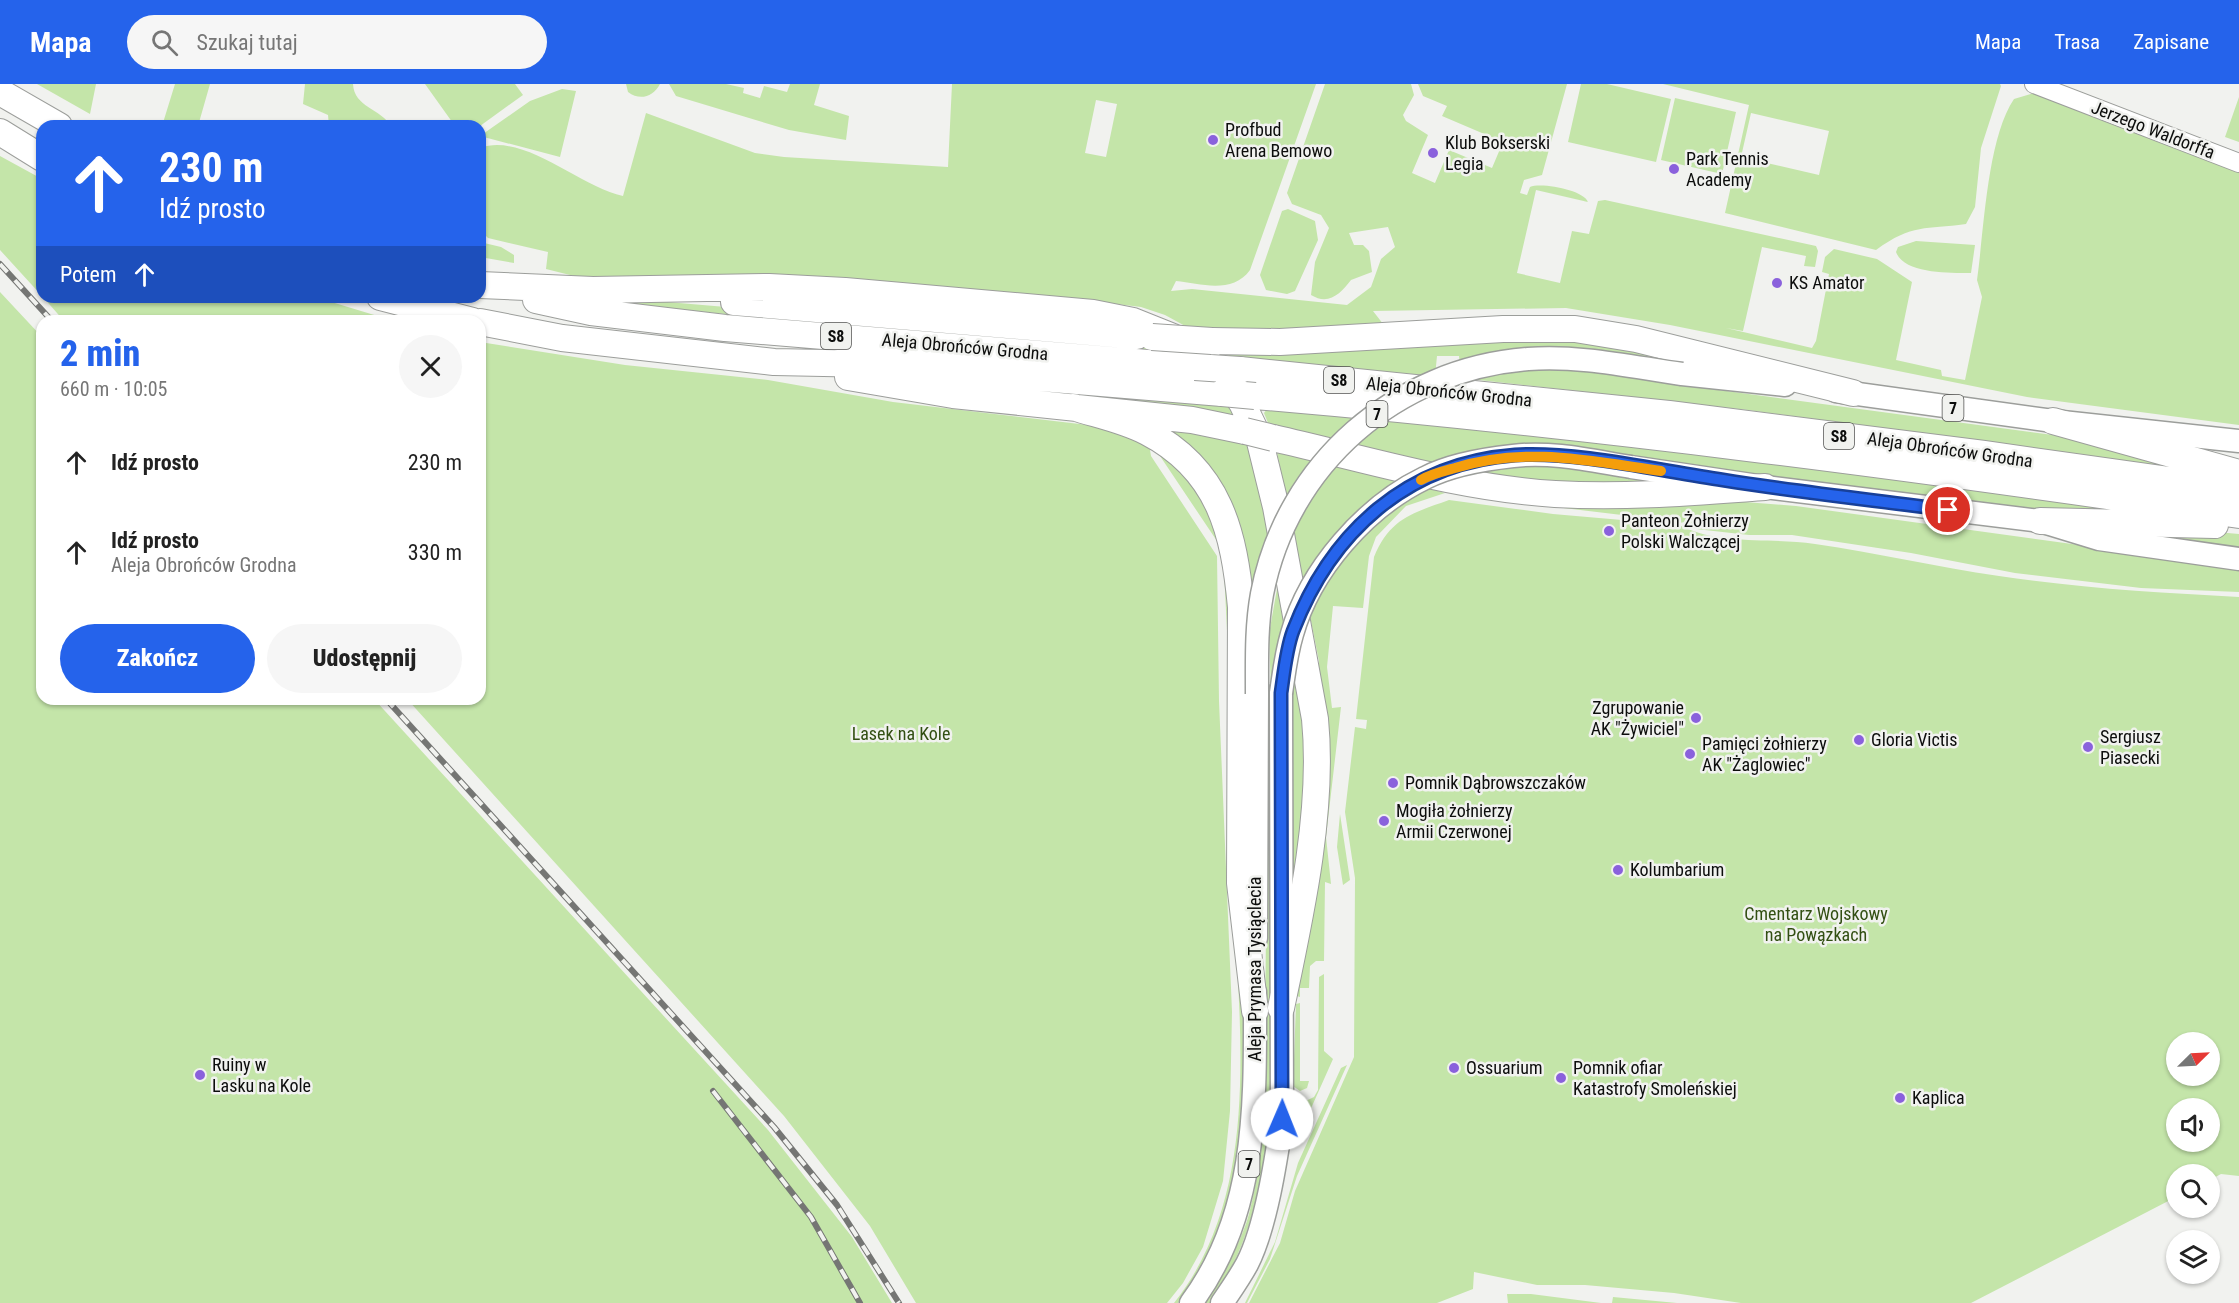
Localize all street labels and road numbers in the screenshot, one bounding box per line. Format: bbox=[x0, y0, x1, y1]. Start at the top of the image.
street label: Jerzego Waldorffa bbox=[2088, 96, 2218, 163]
road number: S8 bbox=[821, 323, 851, 349]
street label: Aleja Obrońców Grodna bbox=[881, 329, 1049, 364]
road number: S8 bbox=[1324, 367, 1354, 393]
street label: Aleja Obrońców Grodna bbox=[1365, 372, 1533, 411]
road number: 7 bbox=[1942, 395, 1964, 421]
road number: 7 bbox=[1366, 401, 1388, 427]
road number: S8 bbox=[1824, 423, 1854, 449]
street label: Aleja Obrońców Grodna bbox=[1866, 427, 2034, 472]
street label: Aleja Prymasa Tysiąclecia bbox=[1244, 877, 1265, 1061]
road number: 7 bbox=[1238, 1151, 1260, 1177]

